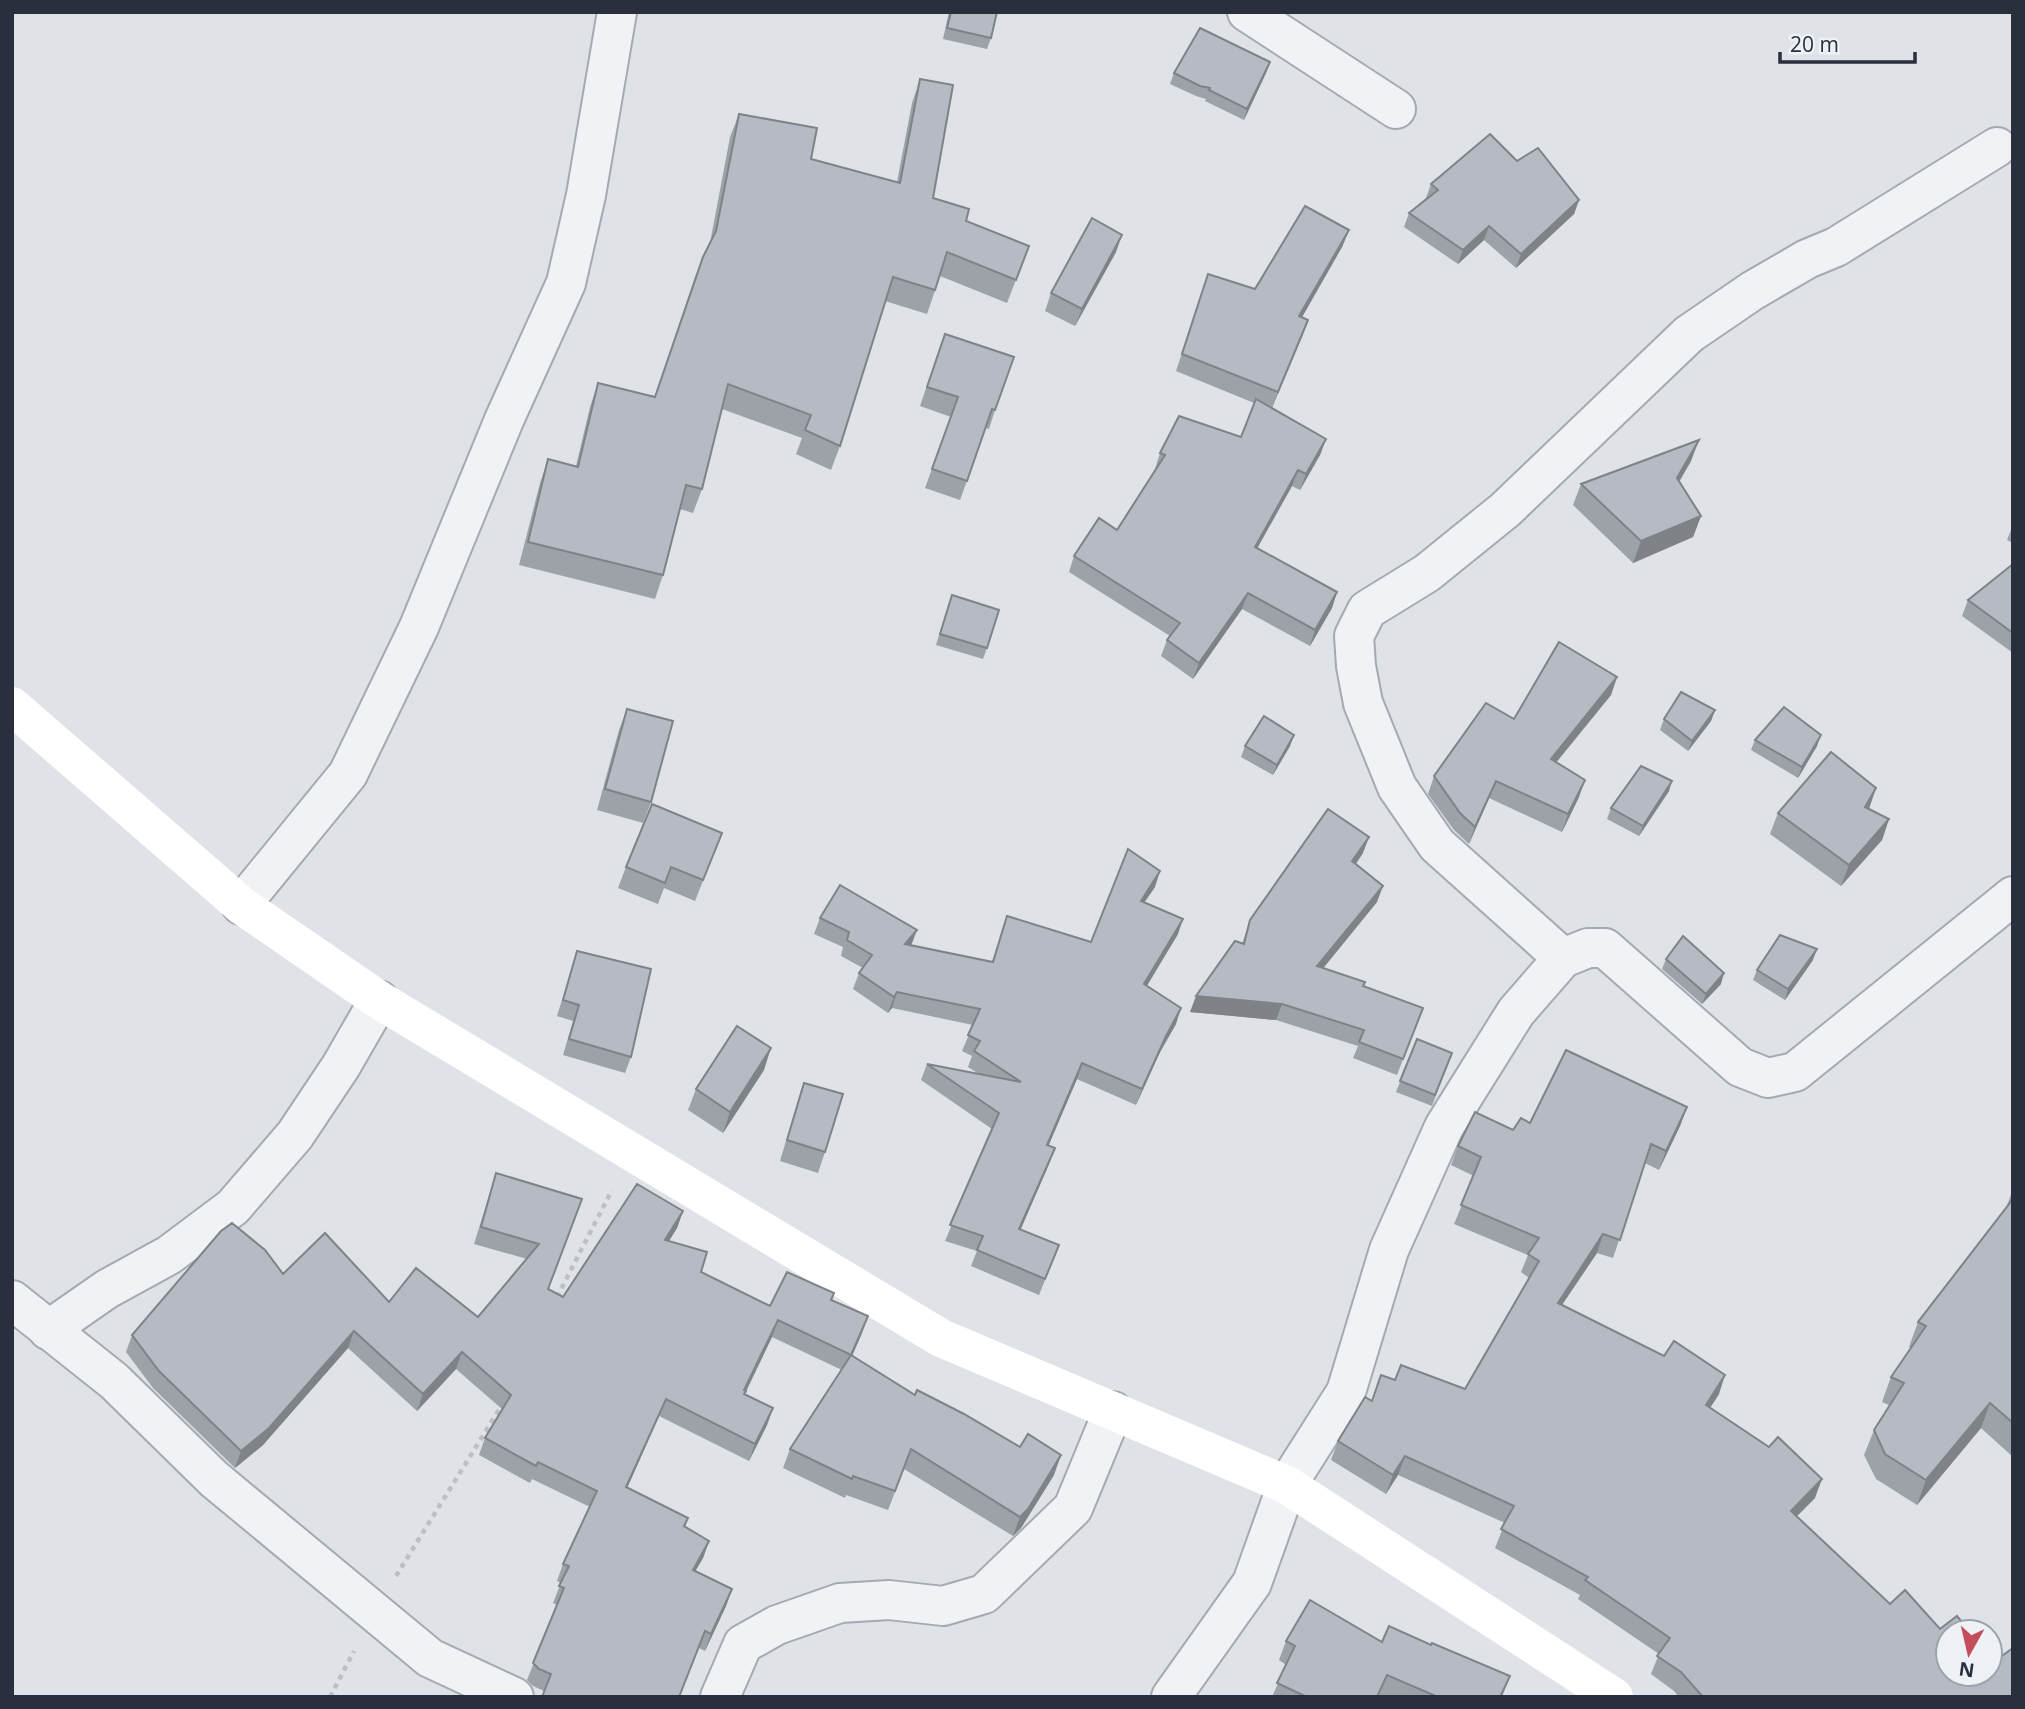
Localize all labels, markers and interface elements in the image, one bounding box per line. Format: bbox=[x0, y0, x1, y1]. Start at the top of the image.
scale bar bbox=[1780, 21, 1915, 65]
text: 20 m bbox=[1790, 30, 1839, 58]
north arrow bbox=[1934, 1618, 2004, 1688]
text: N bbox=[1957, 1656, 1976, 1684]

